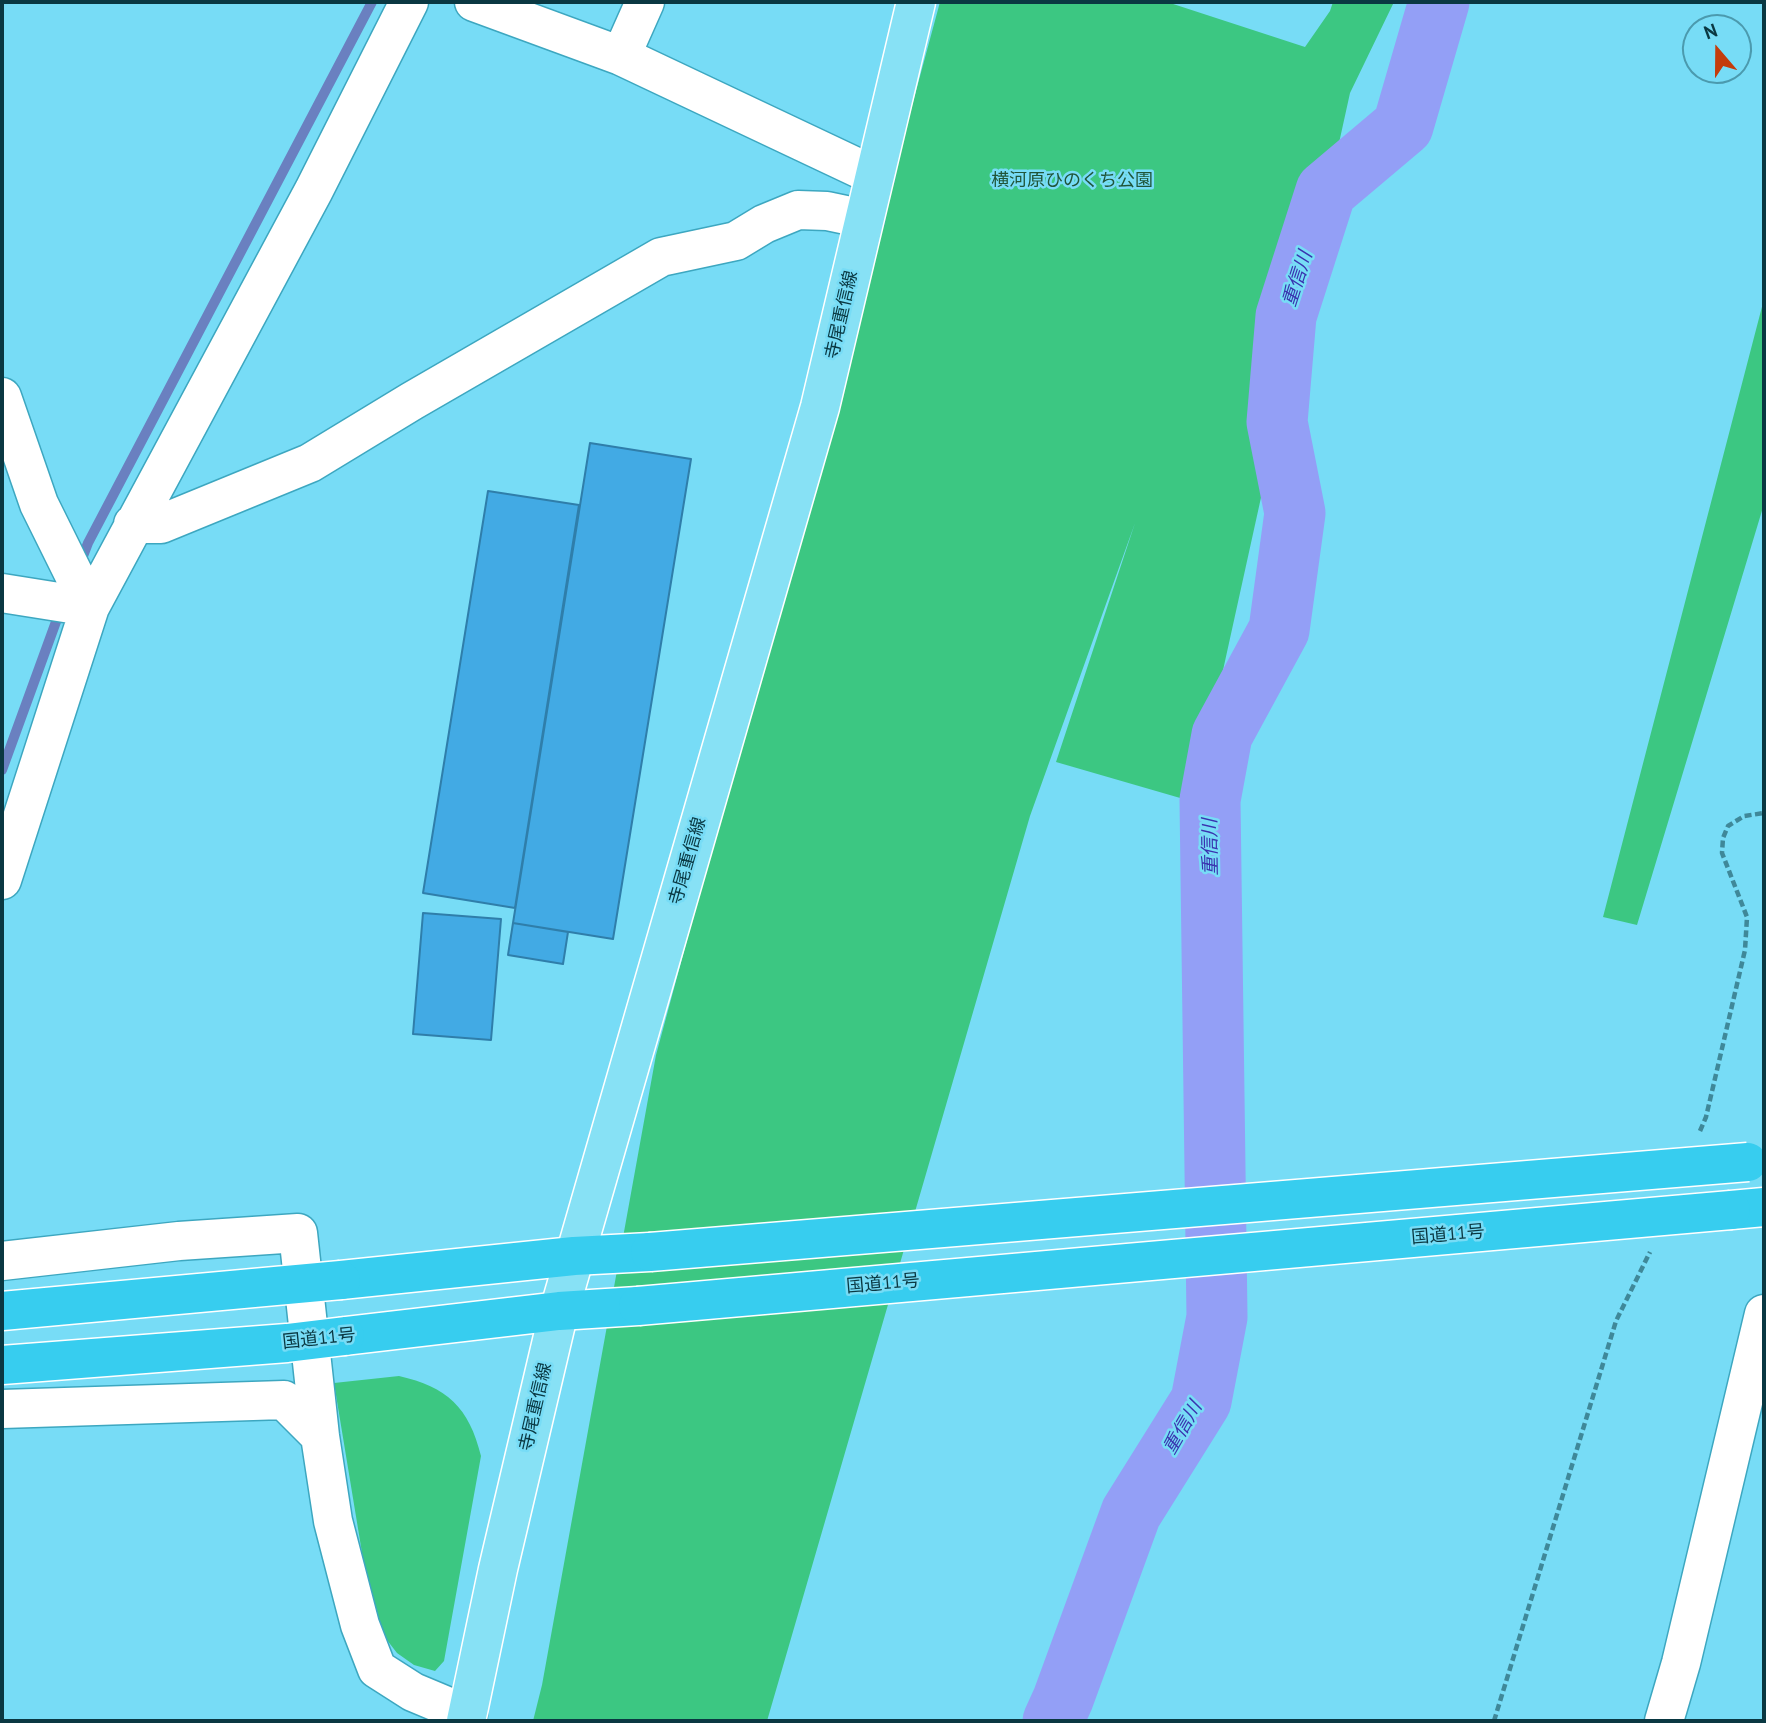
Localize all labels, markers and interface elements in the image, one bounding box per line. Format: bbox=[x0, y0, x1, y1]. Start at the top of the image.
north arrow bbox=[1682, 14, 1752, 84]
text: N bbox=[1701, 18, 1720, 45]
park label: 横河原ひのくち公園 bbox=[991, 170, 1153, 192]
water label: 重信川 bbox=[1278, 248, 1318, 310]
street label: 寺尾重信線 bbox=[821, 269, 863, 361]
street label: 寺尾重信線 bbox=[665, 815, 711, 907]
water label: 重信川 bbox=[1199, 818, 1223, 876]
street label: 国道11号 bbox=[1410, 1221, 1486, 1249]
street label: 国道11号 bbox=[845, 1270, 921, 1298]
street label: 国道11号 bbox=[281, 1324, 357, 1354]
street label: 寺尾重信線 bbox=[515, 1361, 557, 1453]
water label: 重信川 bbox=[1159, 1398, 1207, 1458]

